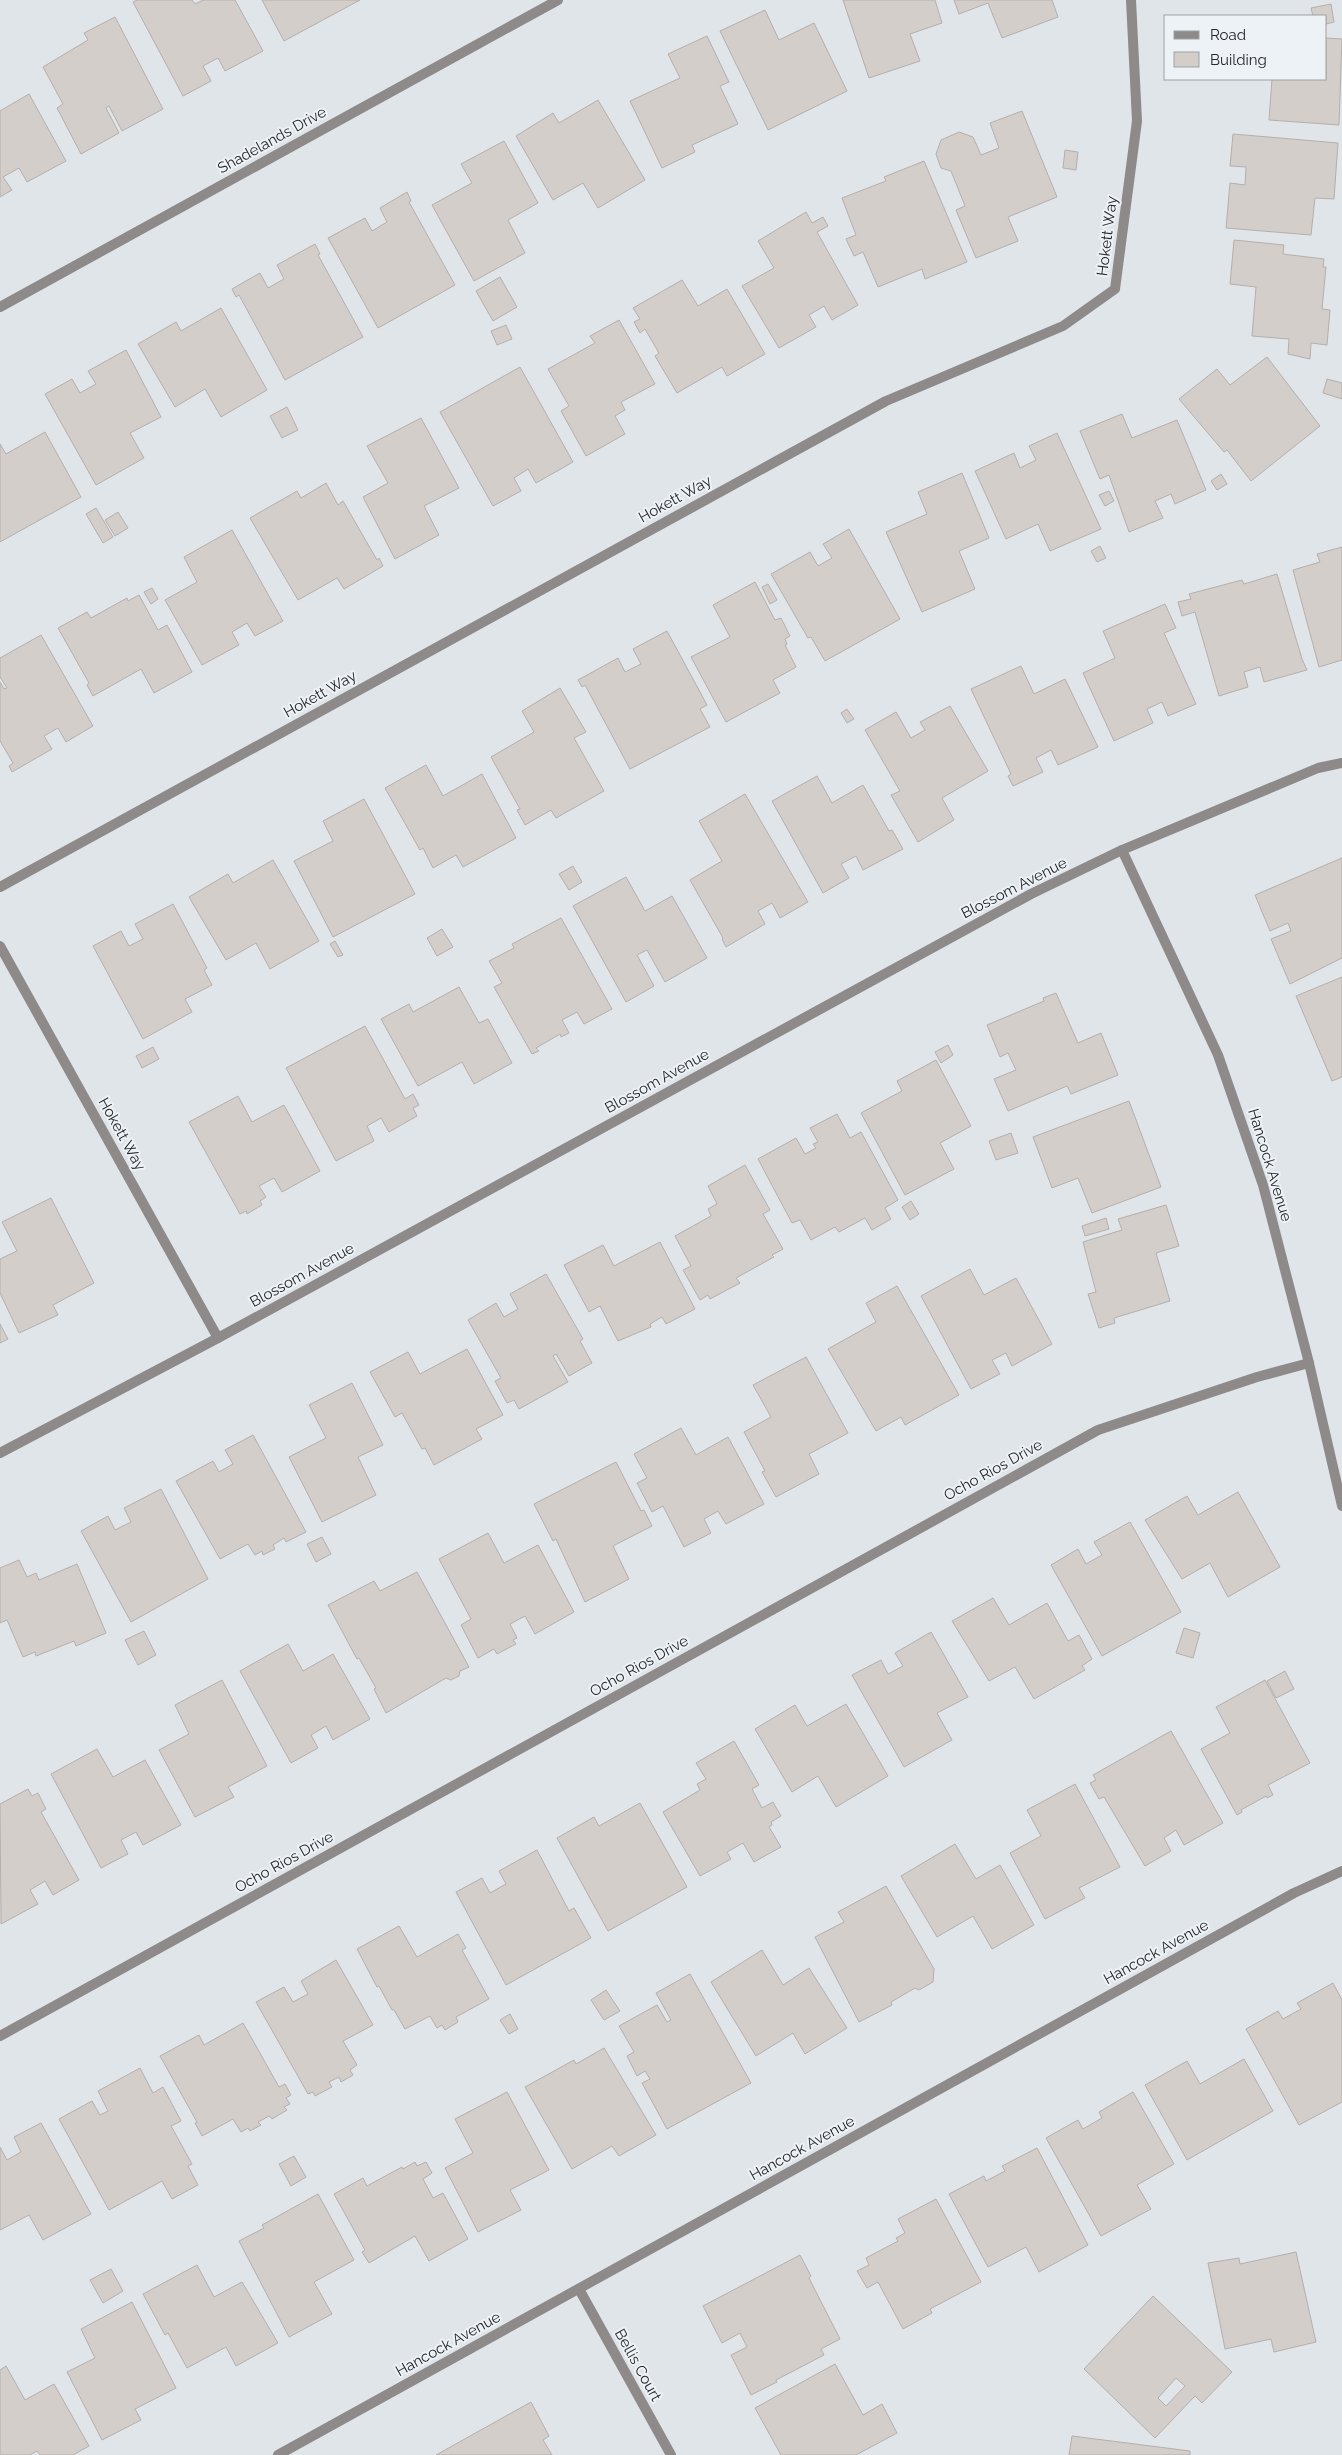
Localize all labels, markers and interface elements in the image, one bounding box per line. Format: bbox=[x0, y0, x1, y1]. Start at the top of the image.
legend bbox=[1164, 15, 1327, 80]
text: Road bbox=[1210, 26, 1246, 44]
text: Building bbox=[1210, 51, 1267, 69]
street label: Shadelands Drive bbox=[215, 103, 330, 177]
street label: Hokett Way bbox=[1093, 195, 1121, 277]
street label: Hokett Way bbox=[635, 472, 715, 526]
street label: Hokett Way bbox=[280, 667, 360, 721]
street label: Blossom Avenue bbox=[958, 854, 1070, 922]
street label: Blossom Avenue bbox=[602, 1045, 712, 1117]
street label: Hokett Way bbox=[95, 1094, 149, 1174]
street label: Hancock Avenue bbox=[1244, 1106, 1296, 1224]
street label: Blossom Avenue bbox=[247, 1239, 357, 1311]
street label: Ocho Rios Drive bbox=[941, 1435, 1046, 1504]
street label: Ocho Rios Drive bbox=[587, 1631, 692, 1700]
street label: Ocho Rios Drive bbox=[232, 1827, 337, 1896]
street label: Hancock Avenue bbox=[1100, 1916, 1212, 1988]
street label: Hancock Avenue bbox=[746, 2112, 858, 2184]
street label: Hancock Avenue bbox=[392, 2308, 504, 2380]
street label: Bellis Court bbox=[611, 2326, 665, 2404]

